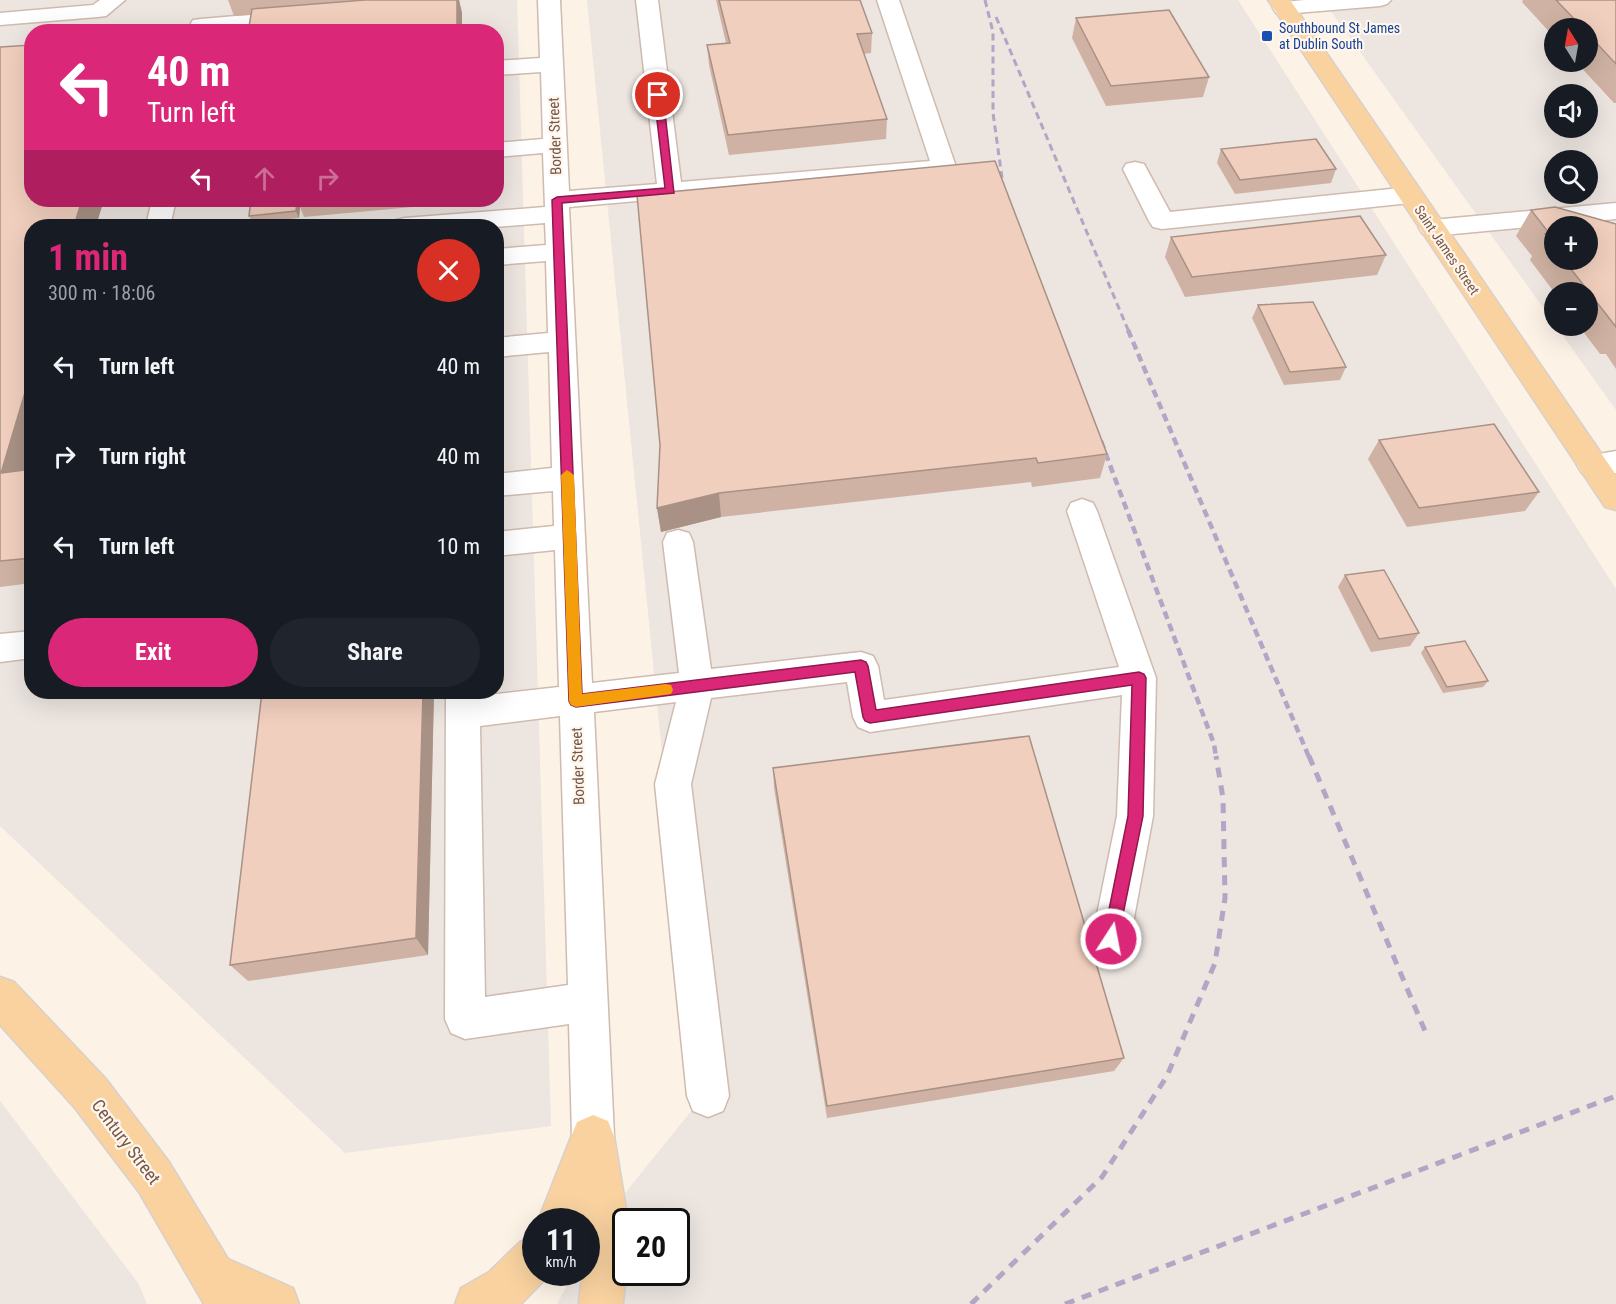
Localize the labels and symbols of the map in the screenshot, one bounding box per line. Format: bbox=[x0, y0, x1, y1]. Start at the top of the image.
north arrow bbox=[1544, 18, 1598, 72]
place label: Southbound St James at Dublin South bbox=[1279, 20, 1400, 52]
marker: Southbound St James at Dublin South bbox=[1260, 29, 1274, 43]
pin bbox=[632, 69, 683, 120]
street label: Border Street bbox=[545, 97, 565, 175]
street label: Saint James Street bbox=[1411, 202, 1483, 298]
street label: Border Street bbox=[568, 727, 588, 805]
position arrow bbox=[1079, 907, 1143, 971]
street label: Century Street bbox=[88, 1095, 165, 1188]
speed limit sign: 20 bbox=[612, 1208, 690, 1286]

